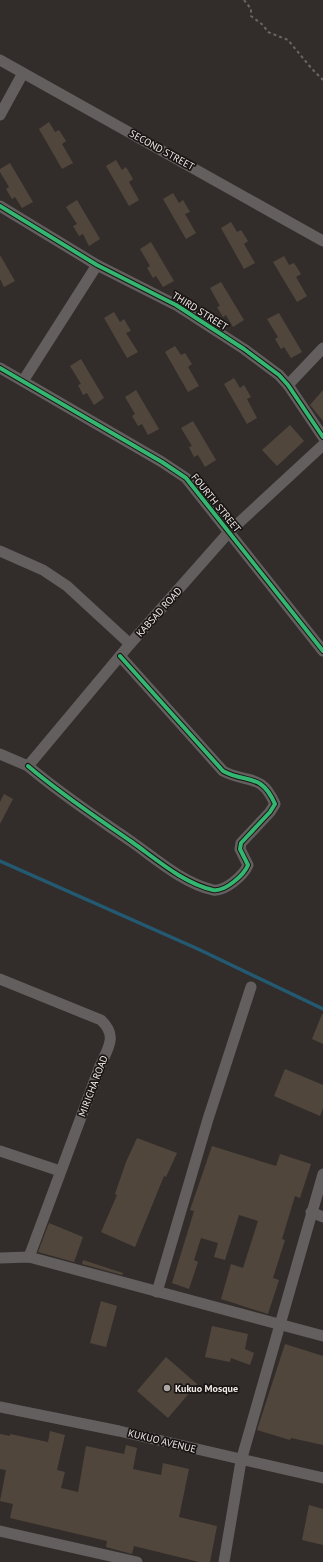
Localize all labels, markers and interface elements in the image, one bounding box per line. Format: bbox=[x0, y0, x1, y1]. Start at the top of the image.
street label: SECOND STREET bbox=[127, 127, 197, 173]
street label: THIRD STREET bbox=[170, 289, 231, 334]
street label: FOURTH STREET bbox=[188, 471, 244, 535]
street label: KABSAD ROAD bbox=[133, 584, 185, 640]
street label: MIRICHA ROAD bbox=[75, 1053, 111, 1119]
place label: Kukuo Mosque bbox=[175, 1382, 238, 1395]
marker: Kukuo Mosque bbox=[162, 1383, 172, 1393]
street label: KUKUO AVENUE bbox=[127, 1426, 197, 1456]

